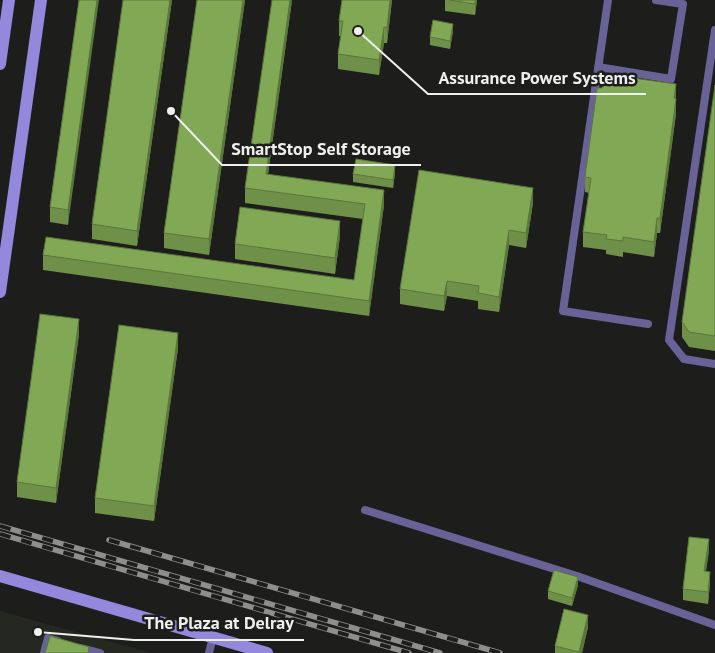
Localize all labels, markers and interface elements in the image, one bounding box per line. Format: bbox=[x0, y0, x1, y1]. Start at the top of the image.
callout: Assurance Power Systems bbox=[428, 61, 646, 94]
text: Assurance Power Systems bbox=[438, 66, 636, 89]
callout: SmartStop Self Storage bbox=[222, 132, 421, 165]
text: SmartStop Self Storage bbox=[231, 137, 411, 160]
callout: The Plaza at Delray bbox=[134, 607, 304, 640]
text: The Plaza at Delray bbox=[144, 611, 294, 634]

